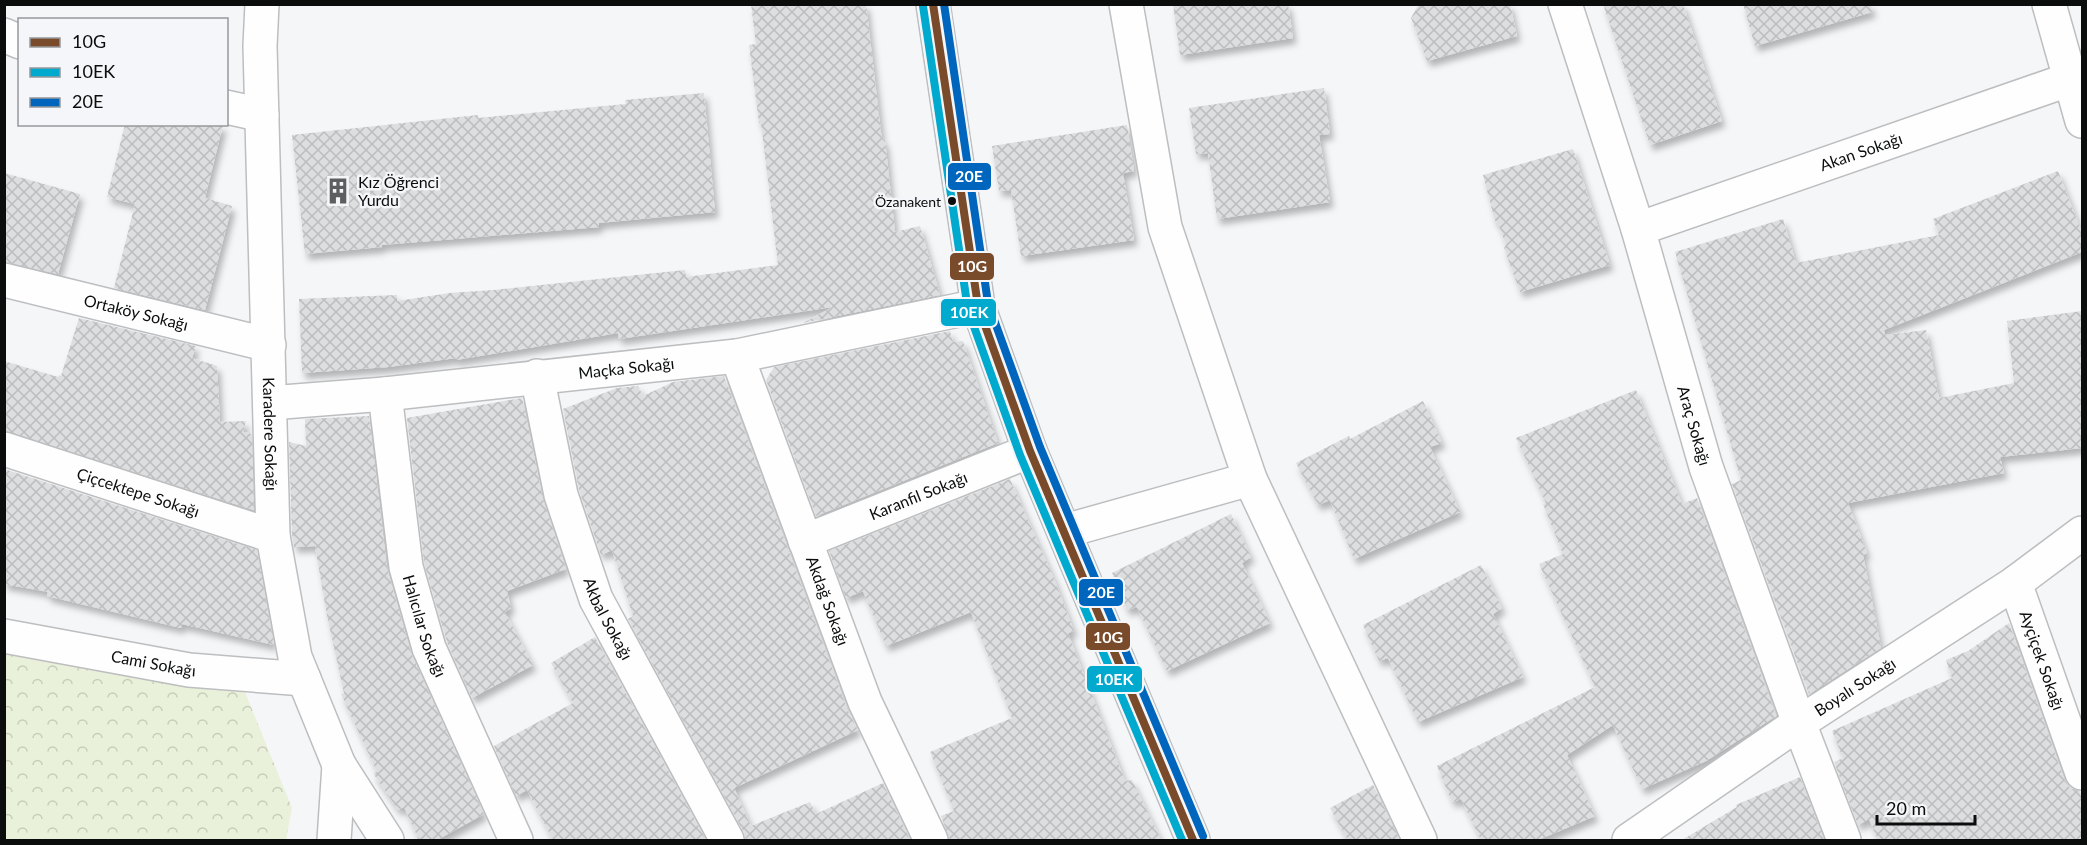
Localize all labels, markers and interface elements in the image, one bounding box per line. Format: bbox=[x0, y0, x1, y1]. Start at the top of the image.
legend bbox=[18, 18, 228, 126]
text: 10G bbox=[72, 30, 106, 52]
text: 10EK bbox=[72, 60, 115, 82]
text: 20E bbox=[72, 90, 103, 112]
street label: Akan Sokağı bbox=[1817, 128, 1905, 174]
line badge: 20E bbox=[947, 162, 992, 191]
text: 20E bbox=[955, 166, 983, 185]
place label: Kız Öğrenci Yurdu bbox=[358, 172, 439, 209]
building icon: Kız Öğrenci Yurdu bbox=[323, 176, 353, 206]
place label: Özanakent bbox=[875, 193, 941, 210]
marker: Özanakent bbox=[946, 195, 958, 207]
line badge: 10G bbox=[949, 252, 995, 281]
text: 10G bbox=[957, 256, 987, 275]
street label: Ortaköy Sokağı bbox=[82, 290, 190, 334]
line badge: 10EK bbox=[940, 298, 997, 327]
text: 10EK bbox=[950, 302, 989, 321]
street label: Maçka Sokağı bbox=[577, 353, 675, 382]
street label: Karadere Sokağı bbox=[260, 377, 282, 491]
street label: Araç Sokağı bbox=[1674, 383, 1715, 468]
street label: Çiçcektepe Sokağı bbox=[75, 463, 202, 521]
street label: Karanfil Sokağı bbox=[866, 467, 970, 523]
street label: Akdağ Sokağı bbox=[803, 553, 853, 648]
street label: Halıcılar Sokağı bbox=[400, 572, 451, 680]
street label: Akbal Sokağı bbox=[580, 575, 637, 663]
line badge: 20E bbox=[1078, 578, 1124, 607]
text: 20E bbox=[1087, 582, 1115, 601]
street label: Ayçiçek Sokağı bbox=[2017, 608, 2069, 712]
line badge: 10G bbox=[1085, 622, 1131, 651]
text: 10G bbox=[1093, 627, 1123, 646]
street label: Cami Sokağı bbox=[110, 646, 197, 680]
street label: Boyalı Sokağı bbox=[1811, 653, 1899, 720]
line badge: 10EK bbox=[1086, 665, 1143, 693]
text: 10EK bbox=[1095, 669, 1134, 688]
scale bar bbox=[1877, 788, 1974, 826]
text: 20 m bbox=[1886, 797, 1926, 819]

